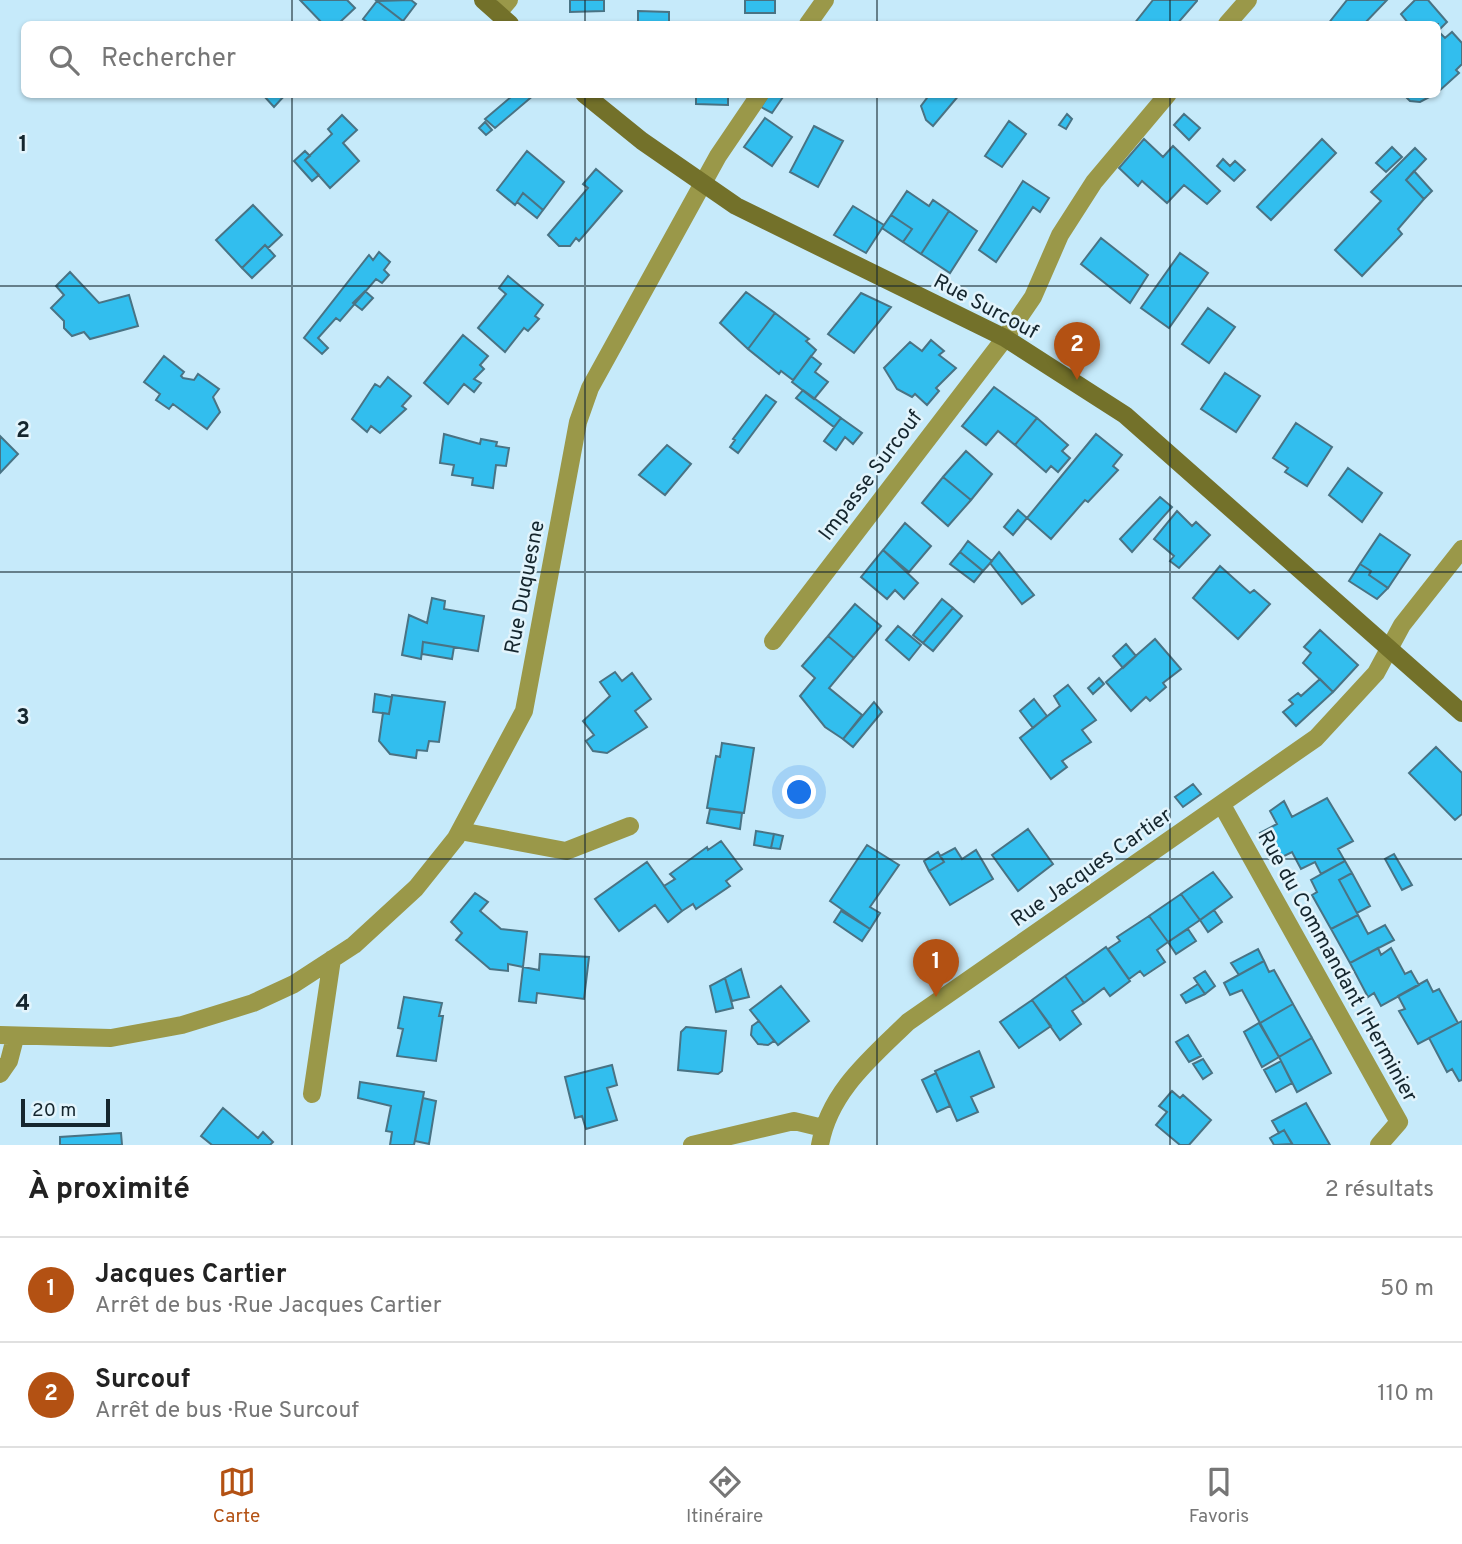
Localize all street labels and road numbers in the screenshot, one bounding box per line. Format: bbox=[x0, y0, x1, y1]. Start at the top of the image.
street label: Rue Surcouf bbox=[928, 268, 1042, 346]
street label: Impasse Surcouf bbox=[813, 405, 929, 546]
street label: Rue Duquesne bbox=[499, 518, 552, 656]
street label: Rue Jacques Cartier bbox=[1006, 803, 1178, 934]
street label: Rue du Commandant l'Herminier bbox=[1251, 826, 1423, 1107]

